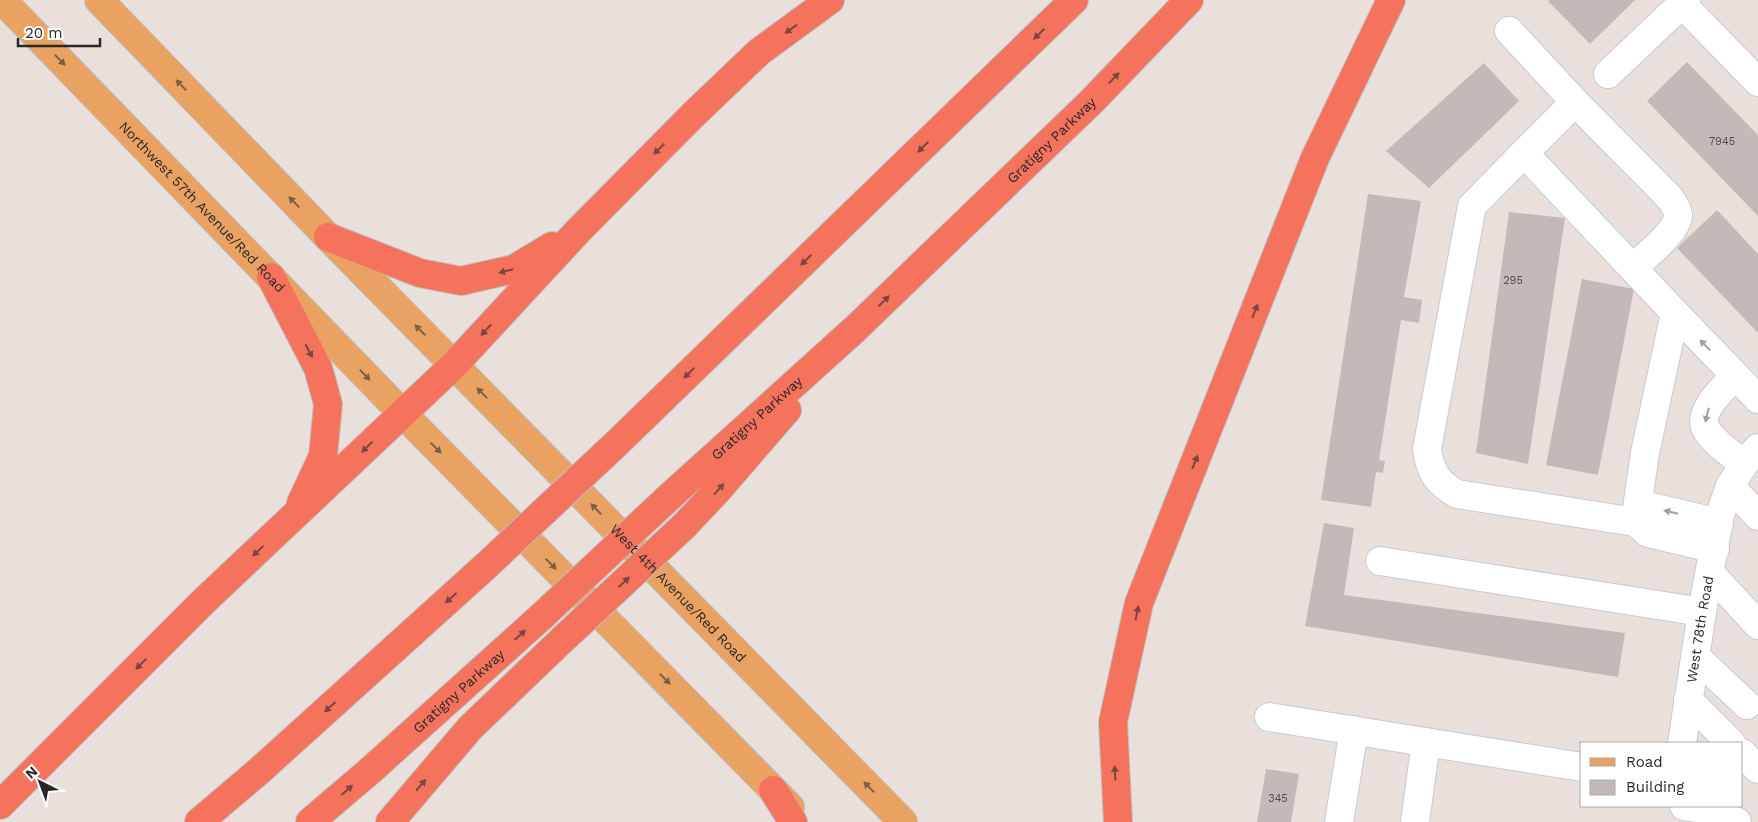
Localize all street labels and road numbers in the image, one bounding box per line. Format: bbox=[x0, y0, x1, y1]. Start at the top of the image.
street label: Gratigny Parkway bbox=[1004, 93, 1100, 186]
street label: Northwest 57th Avenue/Red Road bbox=[116, 118, 289, 296]
street label: Gratigny Parkway bbox=[708, 372, 806, 463]
street label: West 4th Avenue/Red Road bbox=[607, 521, 749, 665]
street label: West 78th Road bbox=[1683, 575, 1717, 684]
street label: Gratigny Parkway bbox=[410, 646, 508, 736]

